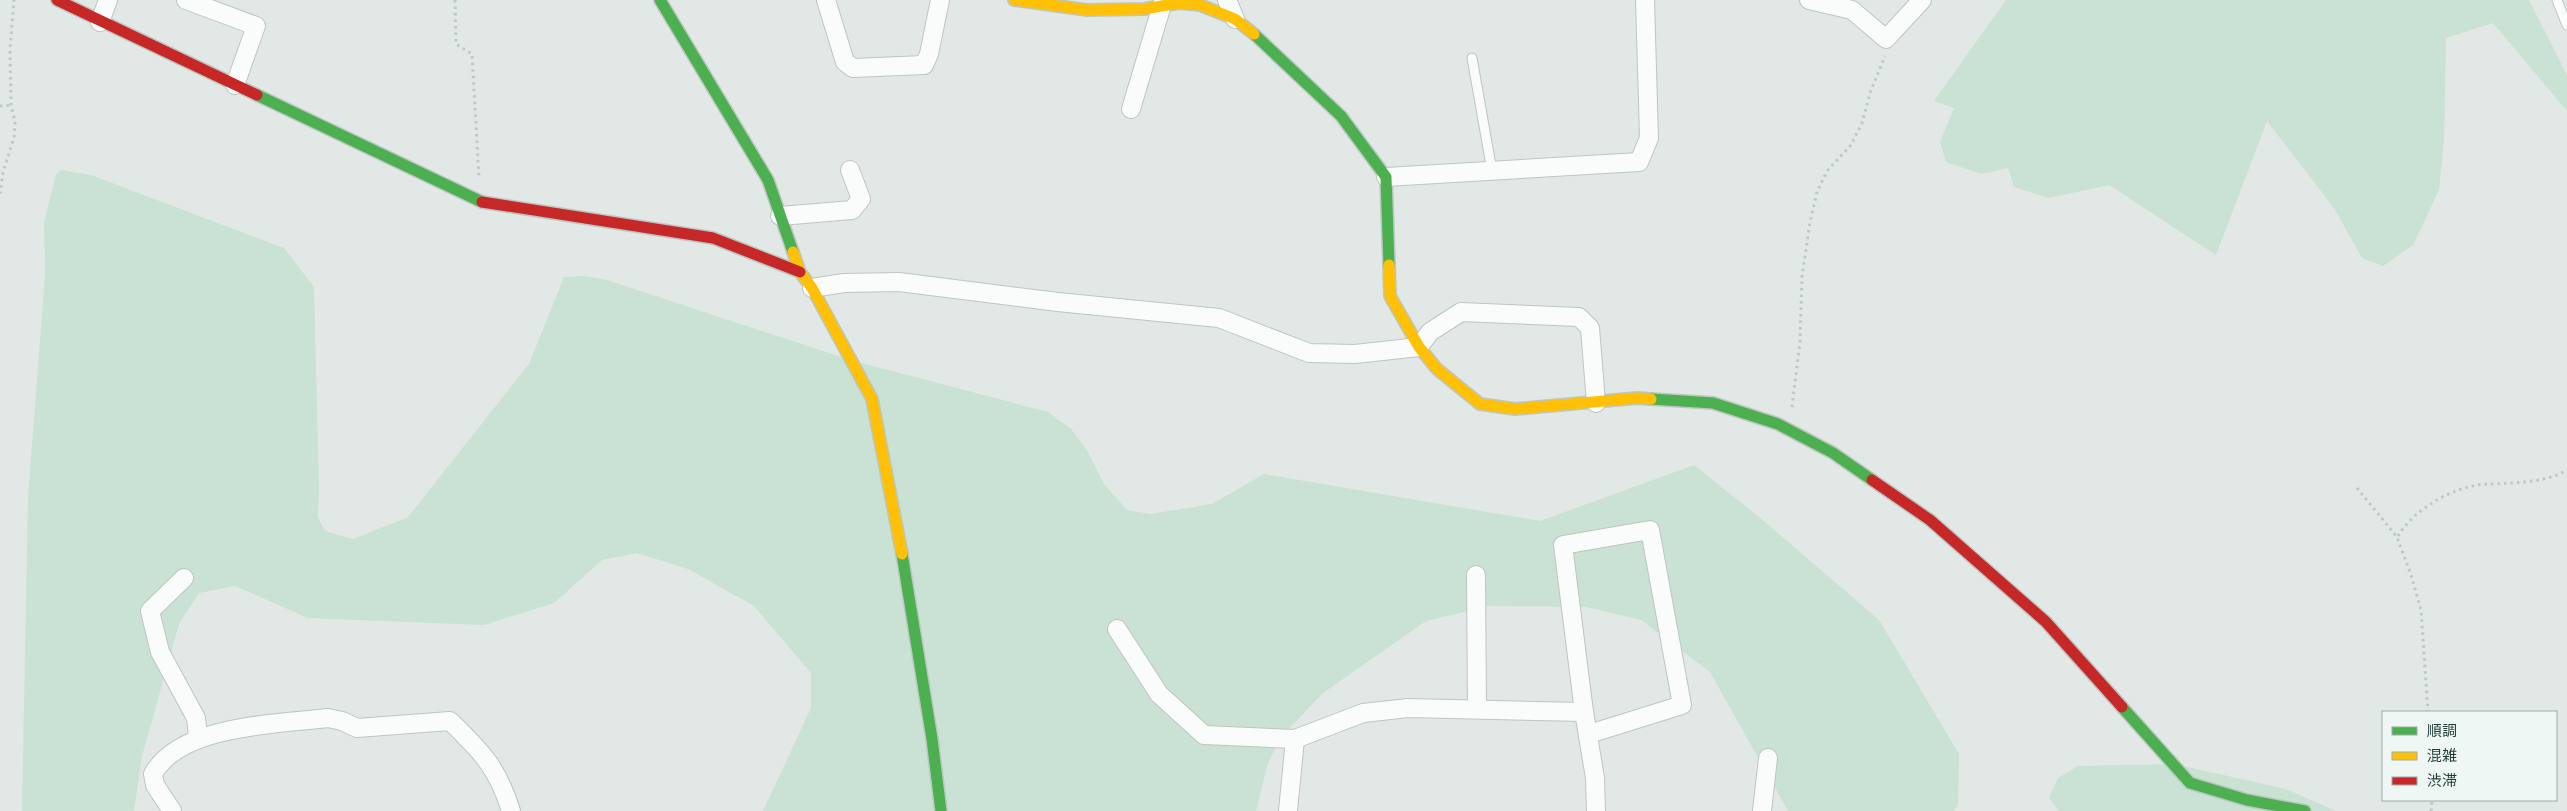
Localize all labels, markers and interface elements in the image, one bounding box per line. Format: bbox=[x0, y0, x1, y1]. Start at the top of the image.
legend bbox=[2382, 711, 2557, 801]
text: 順調 bbox=[2427, 721, 2457, 740]
text: 混雑 bbox=[2427, 746, 2457, 765]
text: 渋滞 bbox=[2427, 771, 2457, 790]

